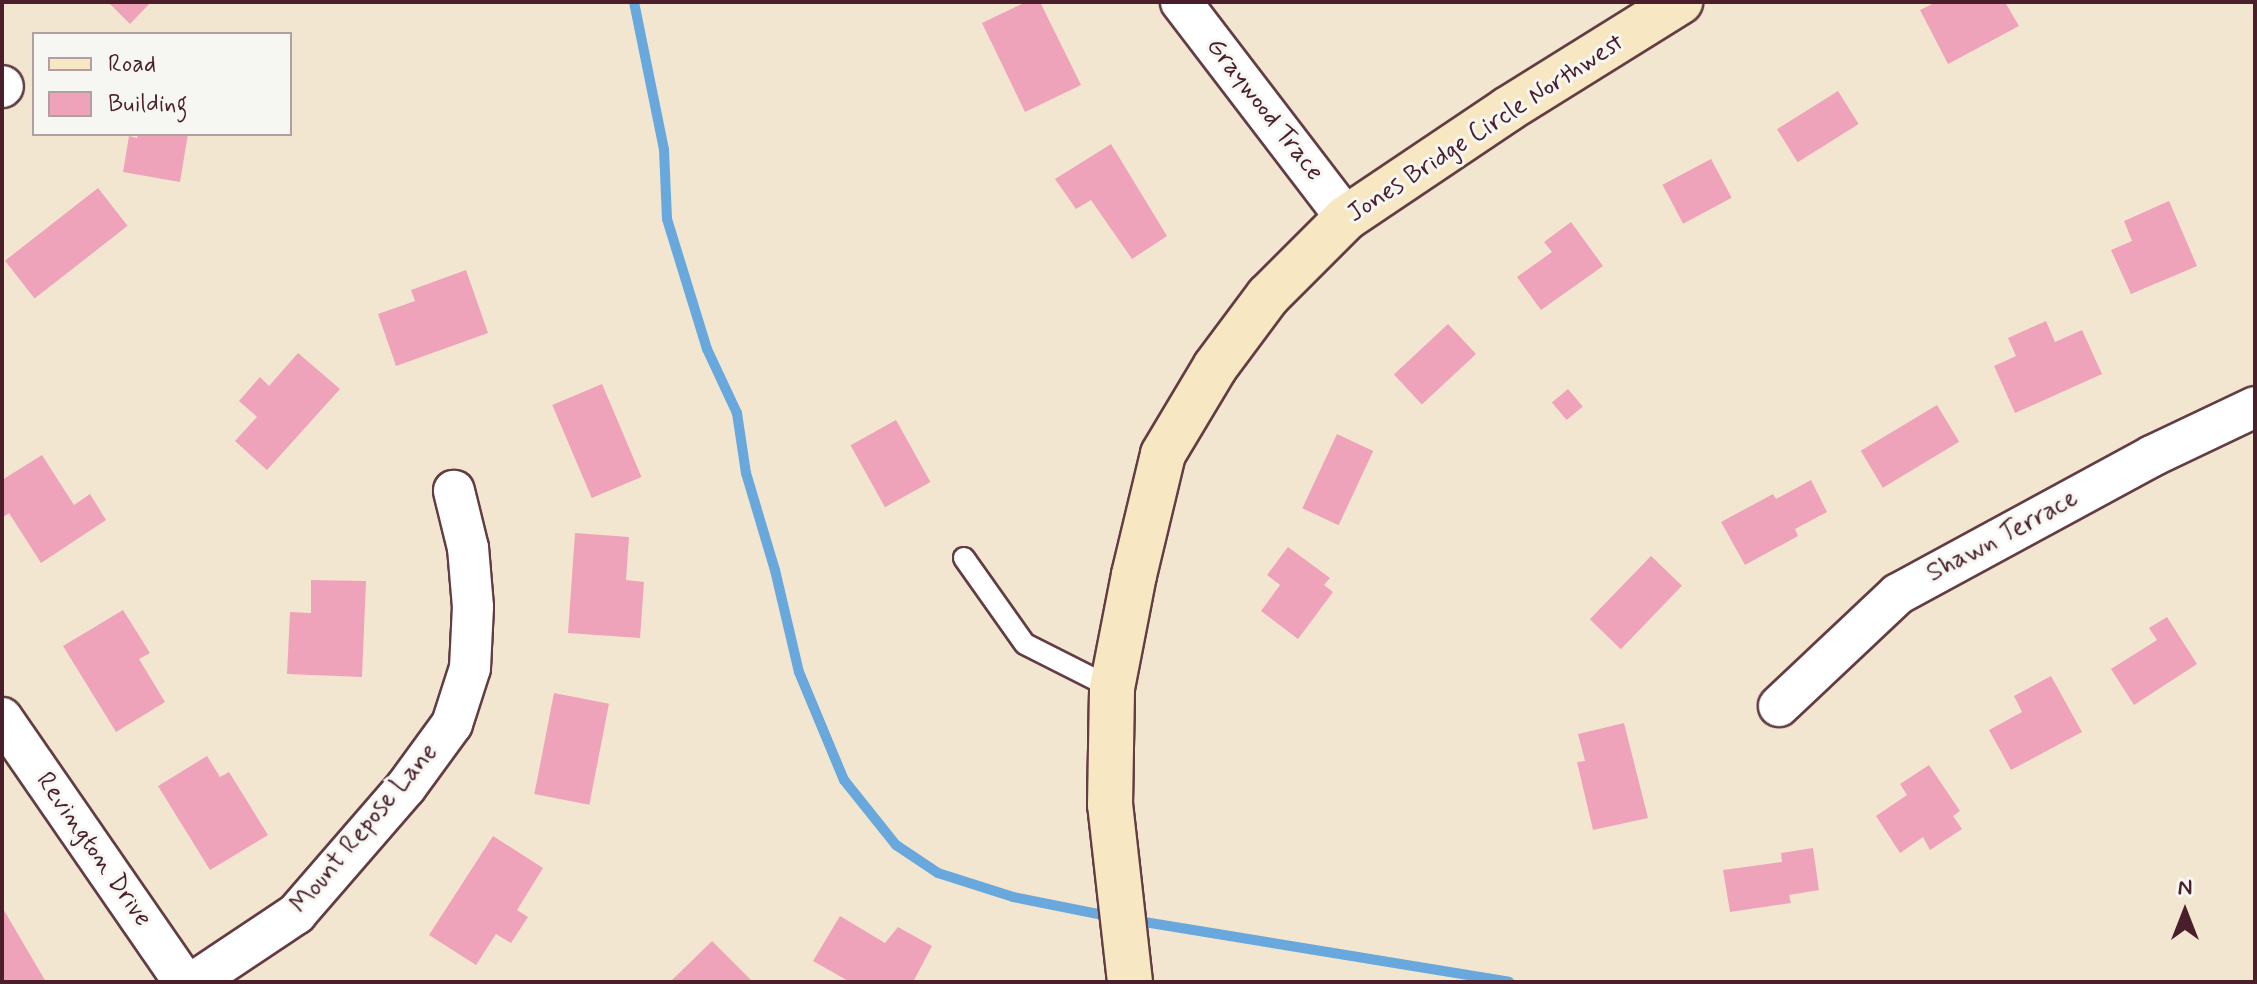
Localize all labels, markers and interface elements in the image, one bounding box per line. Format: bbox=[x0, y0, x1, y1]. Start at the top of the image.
street label: Jones Bridge Circle Northwest bbox=[1341, 27, 1631, 231]
legend bbox=[32, 32, 292, 136]
street label: Graywood Trace bbox=[1200, 34, 1328, 186]
text: Road bbox=[108, 49, 156, 80]
text: Building bbox=[108, 89, 188, 120]
street label: Shawn Terrace bbox=[1924, 485, 2082, 589]
street label: Mount Repose Lane bbox=[285, 738, 445, 920]
street label: Revington Drive bbox=[28, 767, 158, 933]
north arrow bbox=[2145, 872, 2225, 952]
text: N bbox=[2178, 874, 2192, 902]

